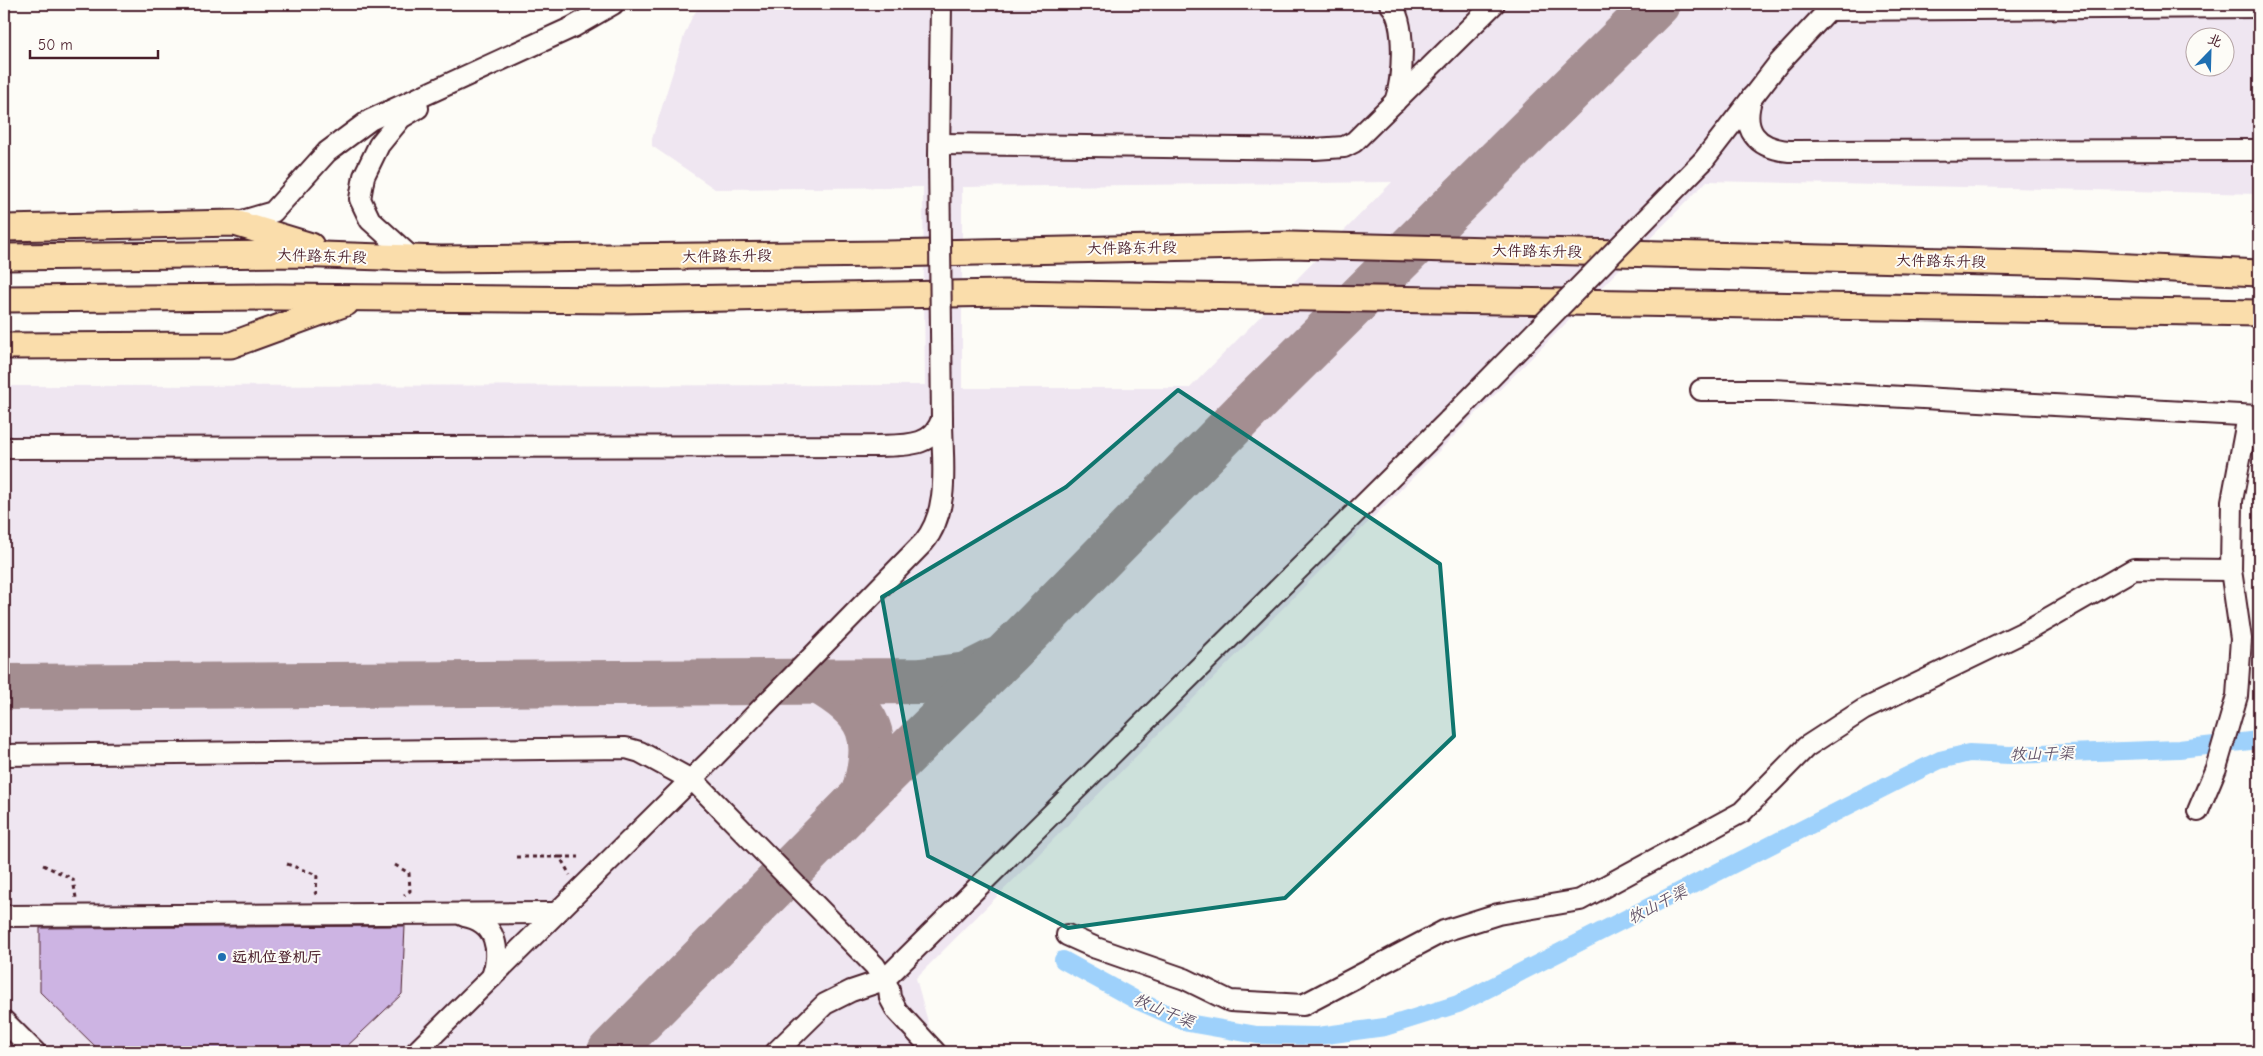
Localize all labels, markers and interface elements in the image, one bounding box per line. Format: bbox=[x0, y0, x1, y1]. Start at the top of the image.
scale bar bbox=[30, 28, 158, 60]
north arrow bbox=[2186, 28, 2236, 78]
text: 北 bbox=[2205, 30, 2225, 51]
text: 50 m bbox=[38, 36, 73, 54]
street label: 大件路东升段 bbox=[1087, 238, 1177, 258]
street label: 大件路东升段 bbox=[1492, 241, 1582, 261]
street label: 大件路东升段 bbox=[277, 245, 367, 267]
street label: 大件路东升段 bbox=[682, 246, 772, 266]
street label: 大件路东升段 bbox=[1896, 251, 1986, 271]
water label: 牧山干渠 bbox=[2010, 744, 2076, 764]
water label: 牧山干渠 bbox=[1625, 881, 1692, 927]
place label: 远机位登机厅 bbox=[232, 948, 322, 966]
marker: 远机位登机厅 bbox=[216, 951, 228, 963]
water label: 牧山干渠 bbox=[1131, 990, 1198, 1032]

